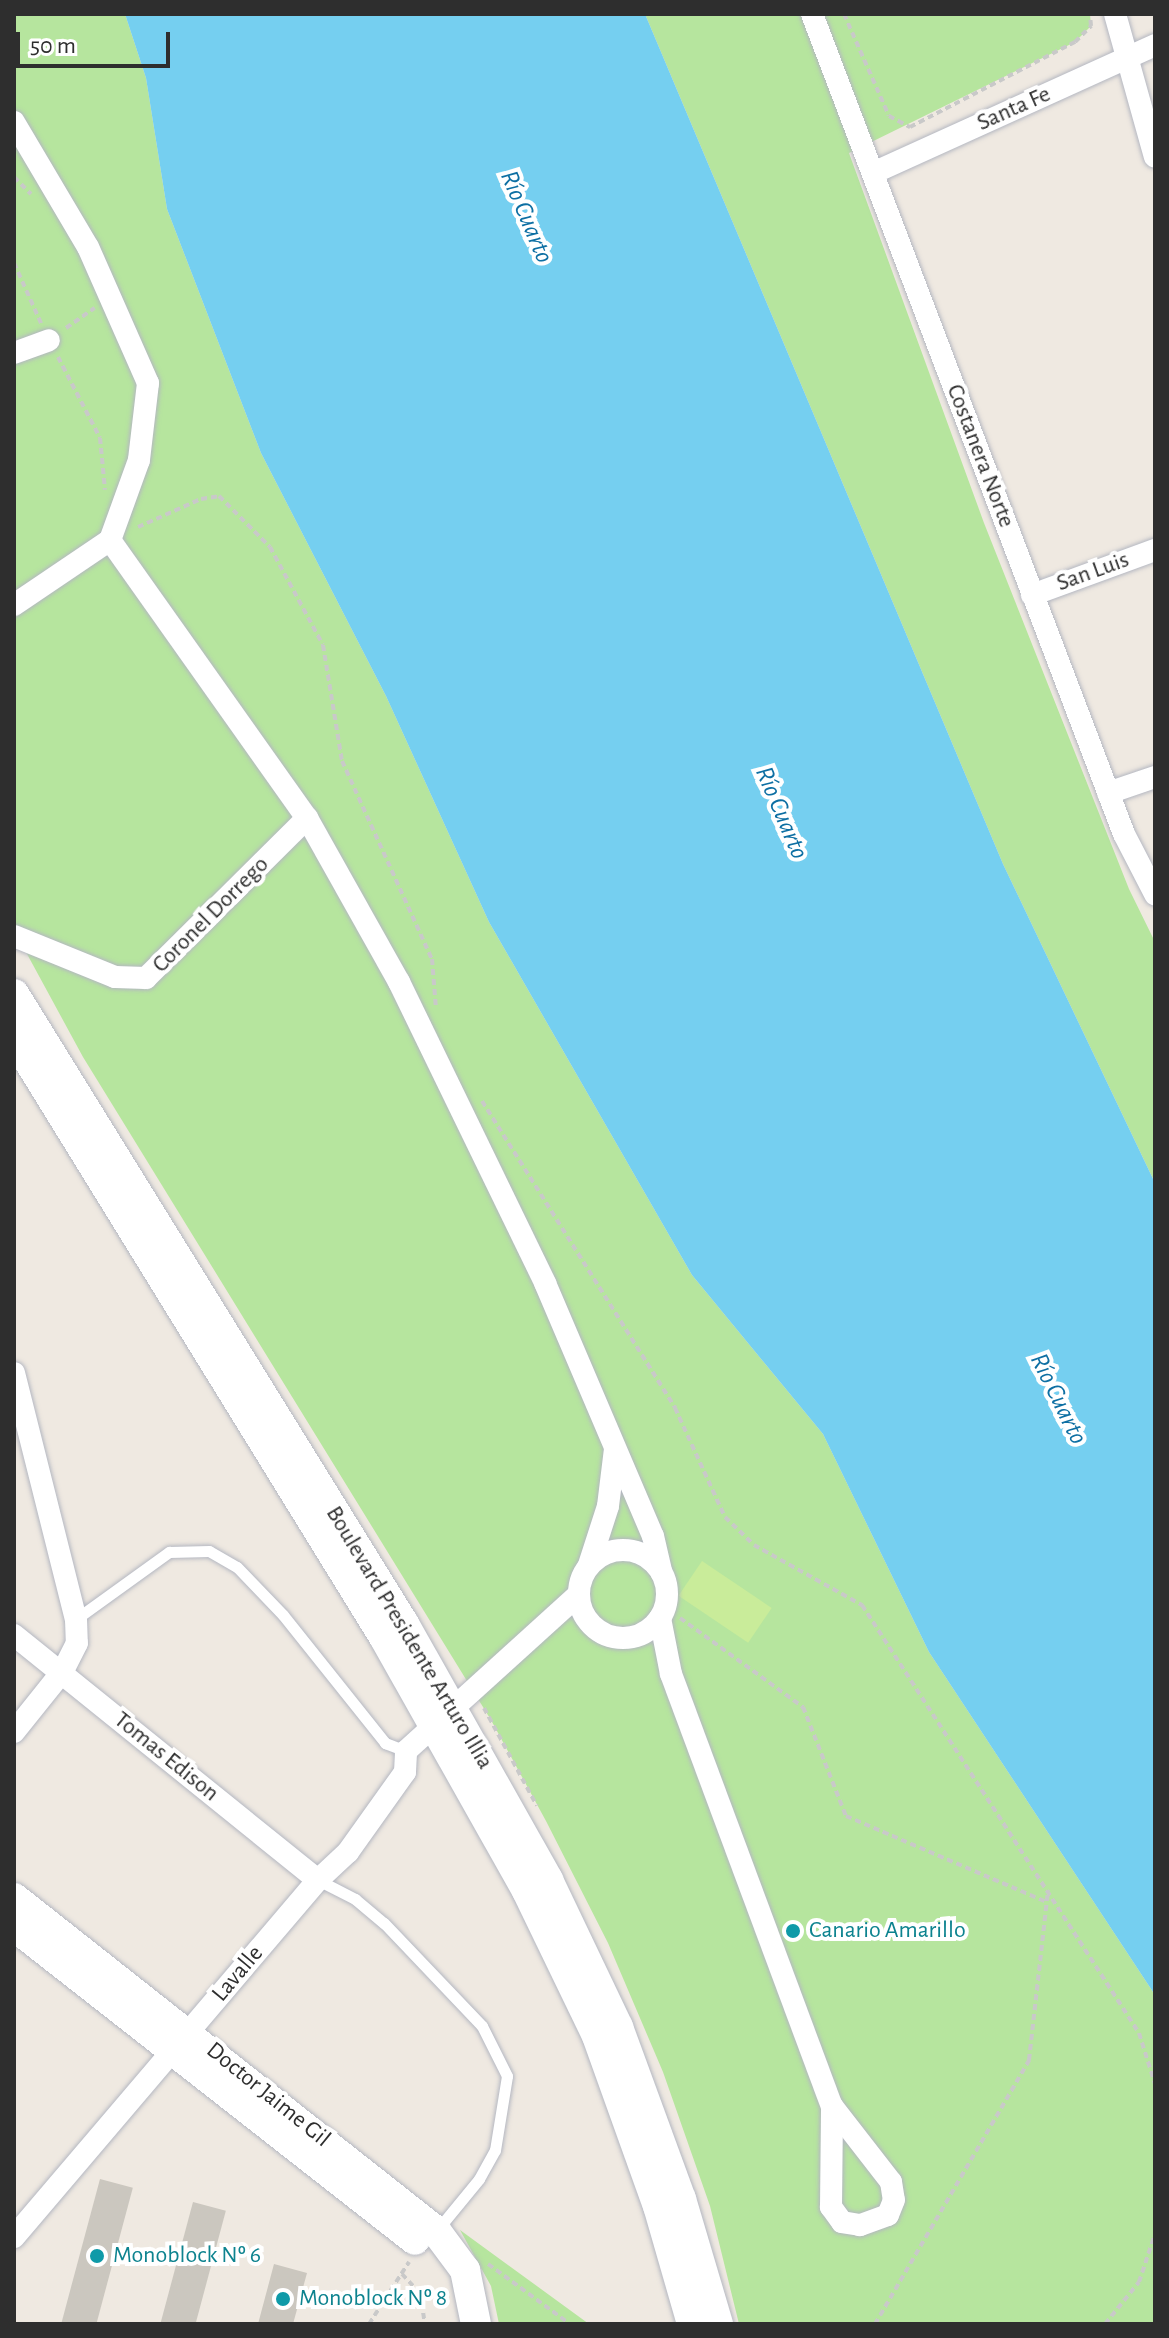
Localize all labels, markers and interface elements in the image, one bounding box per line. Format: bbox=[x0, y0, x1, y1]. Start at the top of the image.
scale bar bbox=[20, 16, 174, 66]
text: 50 m bbox=[30, 34, 76, 58]
street label: Santa Fe bbox=[973, 80, 1055, 138]
water label: Río Cuarto bbox=[493, 166, 559, 268]
street label: Costanera Norte bbox=[940, 380, 1020, 532]
street label: San Luis bbox=[1053, 546, 1133, 598]
water label: Río Cuarto bbox=[748, 762, 814, 864]
street label: Coronel Dorrego bbox=[147, 851, 275, 979]
water label: Río Cuarto bbox=[1023, 1348, 1093, 1450]
street label: Boulevard Presidente Arturo Illia bbox=[319, 1501, 499, 1775]
street label: Tomas Edison bbox=[108, 1706, 224, 1808]
place label: Canario Amarillo bbox=[809, 1917, 966, 1945]
marker: Canario Amarillo bbox=[784, 1922, 802, 1940]
street label: Lavalle bbox=[206, 1940, 270, 2008]
street label: Doctor Jaime Gil bbox=[200, 2036, 336, 2154]
place label: Monoblock Nº 6 bbox=[113, 2242, 261, 2270]
marker: Monoblock Nº 6 bbox=[88, 2247, 106, 2265]
place label: Monoblock Nº 8 bbox=[299, 2285, 447, 2313]
marker: Monoblock Nº 8 bbox=[274, 2290, 292, 2308]

